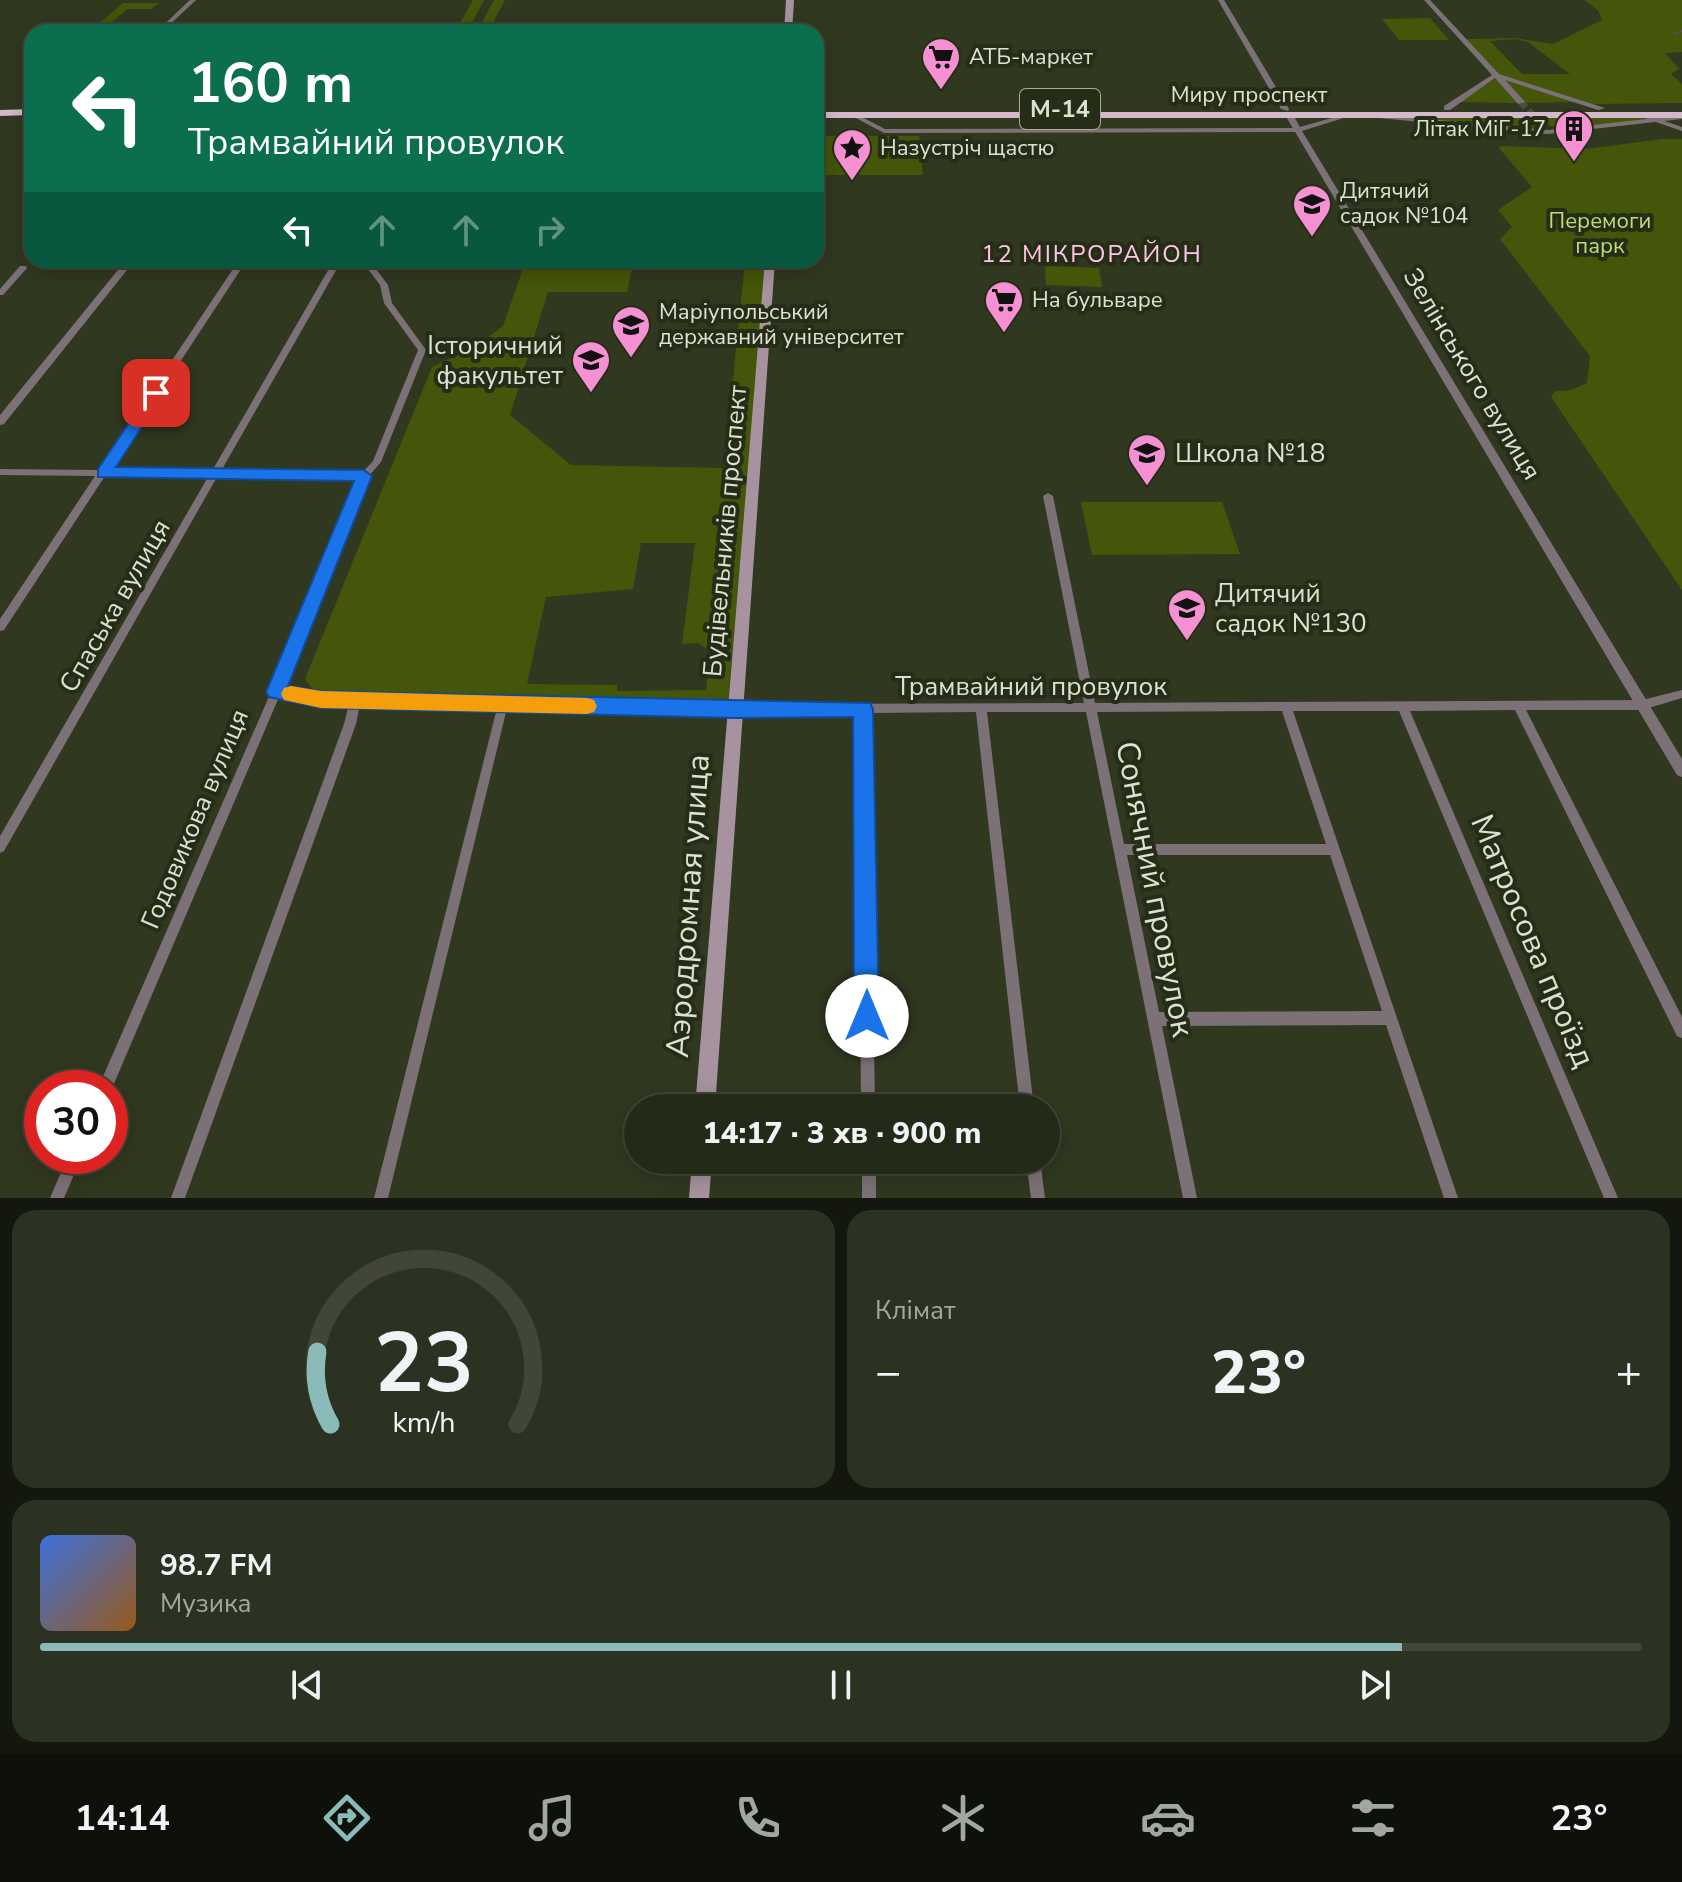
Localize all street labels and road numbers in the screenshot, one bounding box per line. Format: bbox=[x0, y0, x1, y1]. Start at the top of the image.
street label: Миру проспект bbox=[1171, 80, 1328, 110]
road number: М-14 bbox=[1020, 89, 1100, 129]
street label: Зелінського вулиця bbox=[1395, 262, 1549, 486]
street label: Будівельників проспект bbox=[695, 383, 755, 678]
street label: Спаська вулиця bbox=[51, 513, 179, 699]
street label: Трамвайний провулок bbox=[895, 669, 1167, 704]
street label: Годовикова вулиця bbox=[133, 704, 257, 934]
street label: Сонячний провулок bbox=[1105, 738, 1205, 1040]
street label: Аэродромная улица bbox=[656, 753, 720, 1059]
street label: Матросова проїзд bbox=[1460, 808, 1606, 1074]

